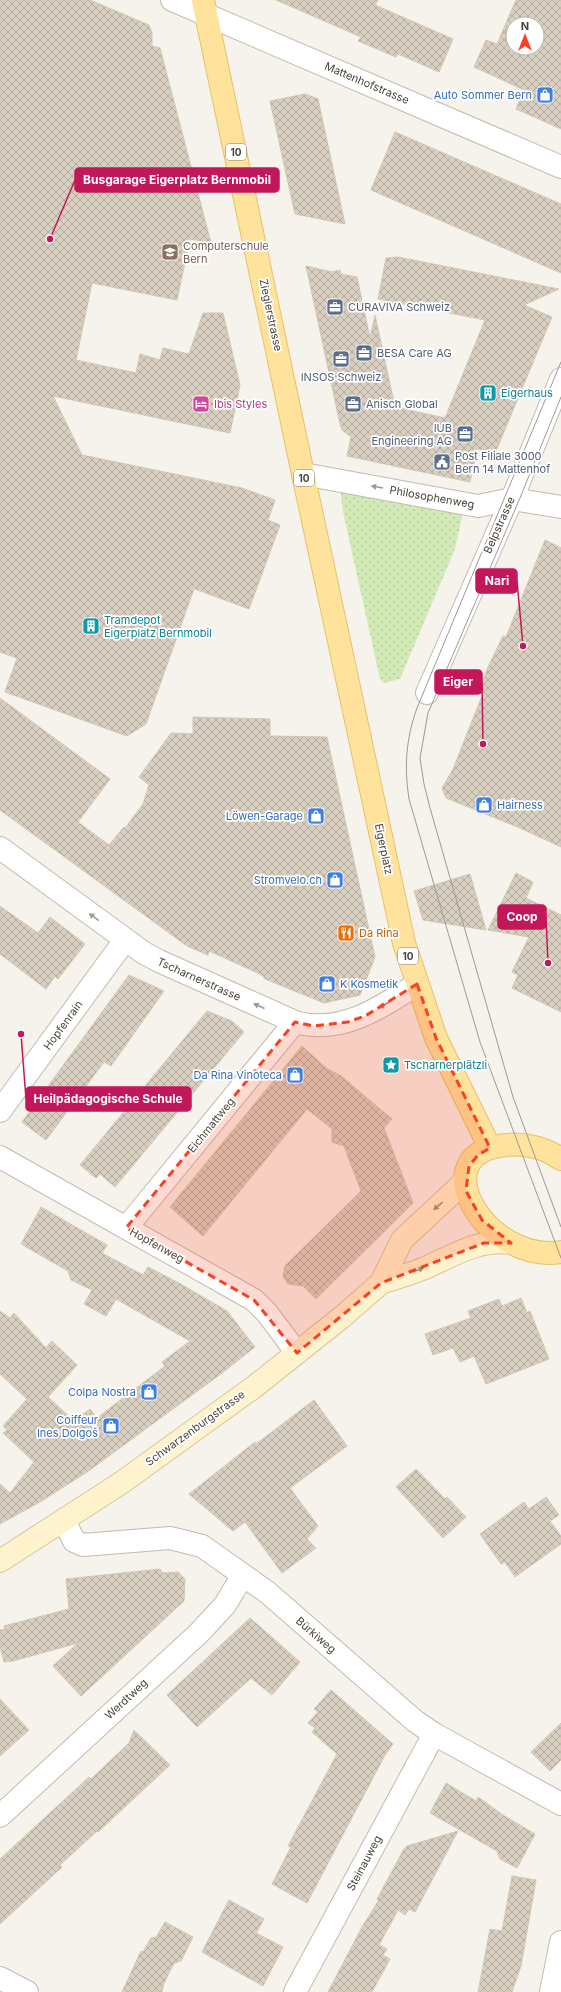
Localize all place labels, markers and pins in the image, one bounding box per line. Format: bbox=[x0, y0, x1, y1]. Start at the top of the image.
shop icon: Auto Sommer Bern bbox=[535, 85, 555, 105]
place label: Auto Sommer Bern bbox=[434, 88, 532, 102]
callout: Busgarage Eigerplatz Bernmobil bbox=[75, 168, 279, 192]
place label: Computerschule Bern bbox=[183, 239, 269, 266]
school or university icon: Computerschule Bern bbox=[160, 242, 180, 262]
office icon: CURAVIVA Schweiz bbox=[325, 297, 345, 317]
place label: CURAVIVA Schweiz bbox=[348, 300, 450, 314]
office icon: BESA Care AG bbox=[354, 343, 374, 363]
place label: BESA Care AG bbox=[377, 346, 452, 360]
office icon: INSOS Schweiz bbox=[331, 349, 351, 369]
place label: INSOS Schweiz bbox=[301, 370, 381, 384]
building icon: Eigerhaus bbox=[478, 383, 498, 403]
place label: Eigerhaus bbox=[501, 386, 553, 400]
hotel icon: Ibis Styles bbox=[191, 394, 211, 414]
office icon: Anisch Global bbox=[343, 394, 363, 414]
place label: Ibis Styles bbox=[214, 397, 267, 411]
place label: Anisch Global bbox=[366, 397, 438, 411]
place label: IUB Engineering AG bbox=[371, 421, 452, 448]
office icon: IUB Engineering AG bbox=[455, 424, 475, 444]
place label: Post Filiale 3000 Bern 14 Mattenhof bbox=[455, 449, 550, 476]
public building icon: Post Filiale 3000 Bern 14 Mattenhof bbox=[432, 452, 452, 472]
callout: Nari bbox=[476, 569, 517, 593]
place label: Tramdepot Eigerplatz Bernmobil bbox=[104, 613, 212, 640]
building icon: Tramdepot Eigerplatz Bernmobil bbox=[81, 616, 101, 636]
callout: Eiger bbox=[435, 670, 482, 694]
shop icon: Hairness bbox=[474, 795, 494, 815]
place label: Hairness bbox=[497, 798, 543, 812]
shop icon: Löwen-Garage bbox=[306, 806, 326, 826]
place label: Löwen-Garage bbox=[226, 809, 303, 823]
shop icon: Stromvelo.ch bbox=[325, 870, 345, 890]
place label: Stromvelo.ch bbox=[254, 873, 322, 887]
callout: Coop bbox=[498, 905, 546, 929]
restaurant icon: Da Rina bbox=[336, 923, 356, 943]
place label: Da Rina bbox=[359, 926, 399, 940]
shop icon: K Kosmetik bbox=[317, 974, 337, 994]
place label: K Kosmetik bbox=[340, 977, 398, 991]
place icon: Tscharnerplätzli bbox=[381, 1055, 401, 1075]
place label: Tscharnerplätzli bbox=[404, 1058, 487, 1072]
shop icon: Da Rina Vinoteca bbox=[285, 1065, 305, 1085]
place label: Da Rina Vinoteca bbox=[193, 1068, 282, 1082]
callout: Heilpädagogische Schule bbox=[26, 1087, 191, 1111]
shop icon: Colpa Nostra bbox=[139, 1382, 159, 1402]
place label: Colpa Nostra bbox=[68, 1385, 136, 1399]
place label: Coiffeur Ines Dolgoš bbox=[37, 1413, 98, 1440]
shop icon: Coiffeur Ines Dolgoš bbox=[101, 1416, 121, 1436]

